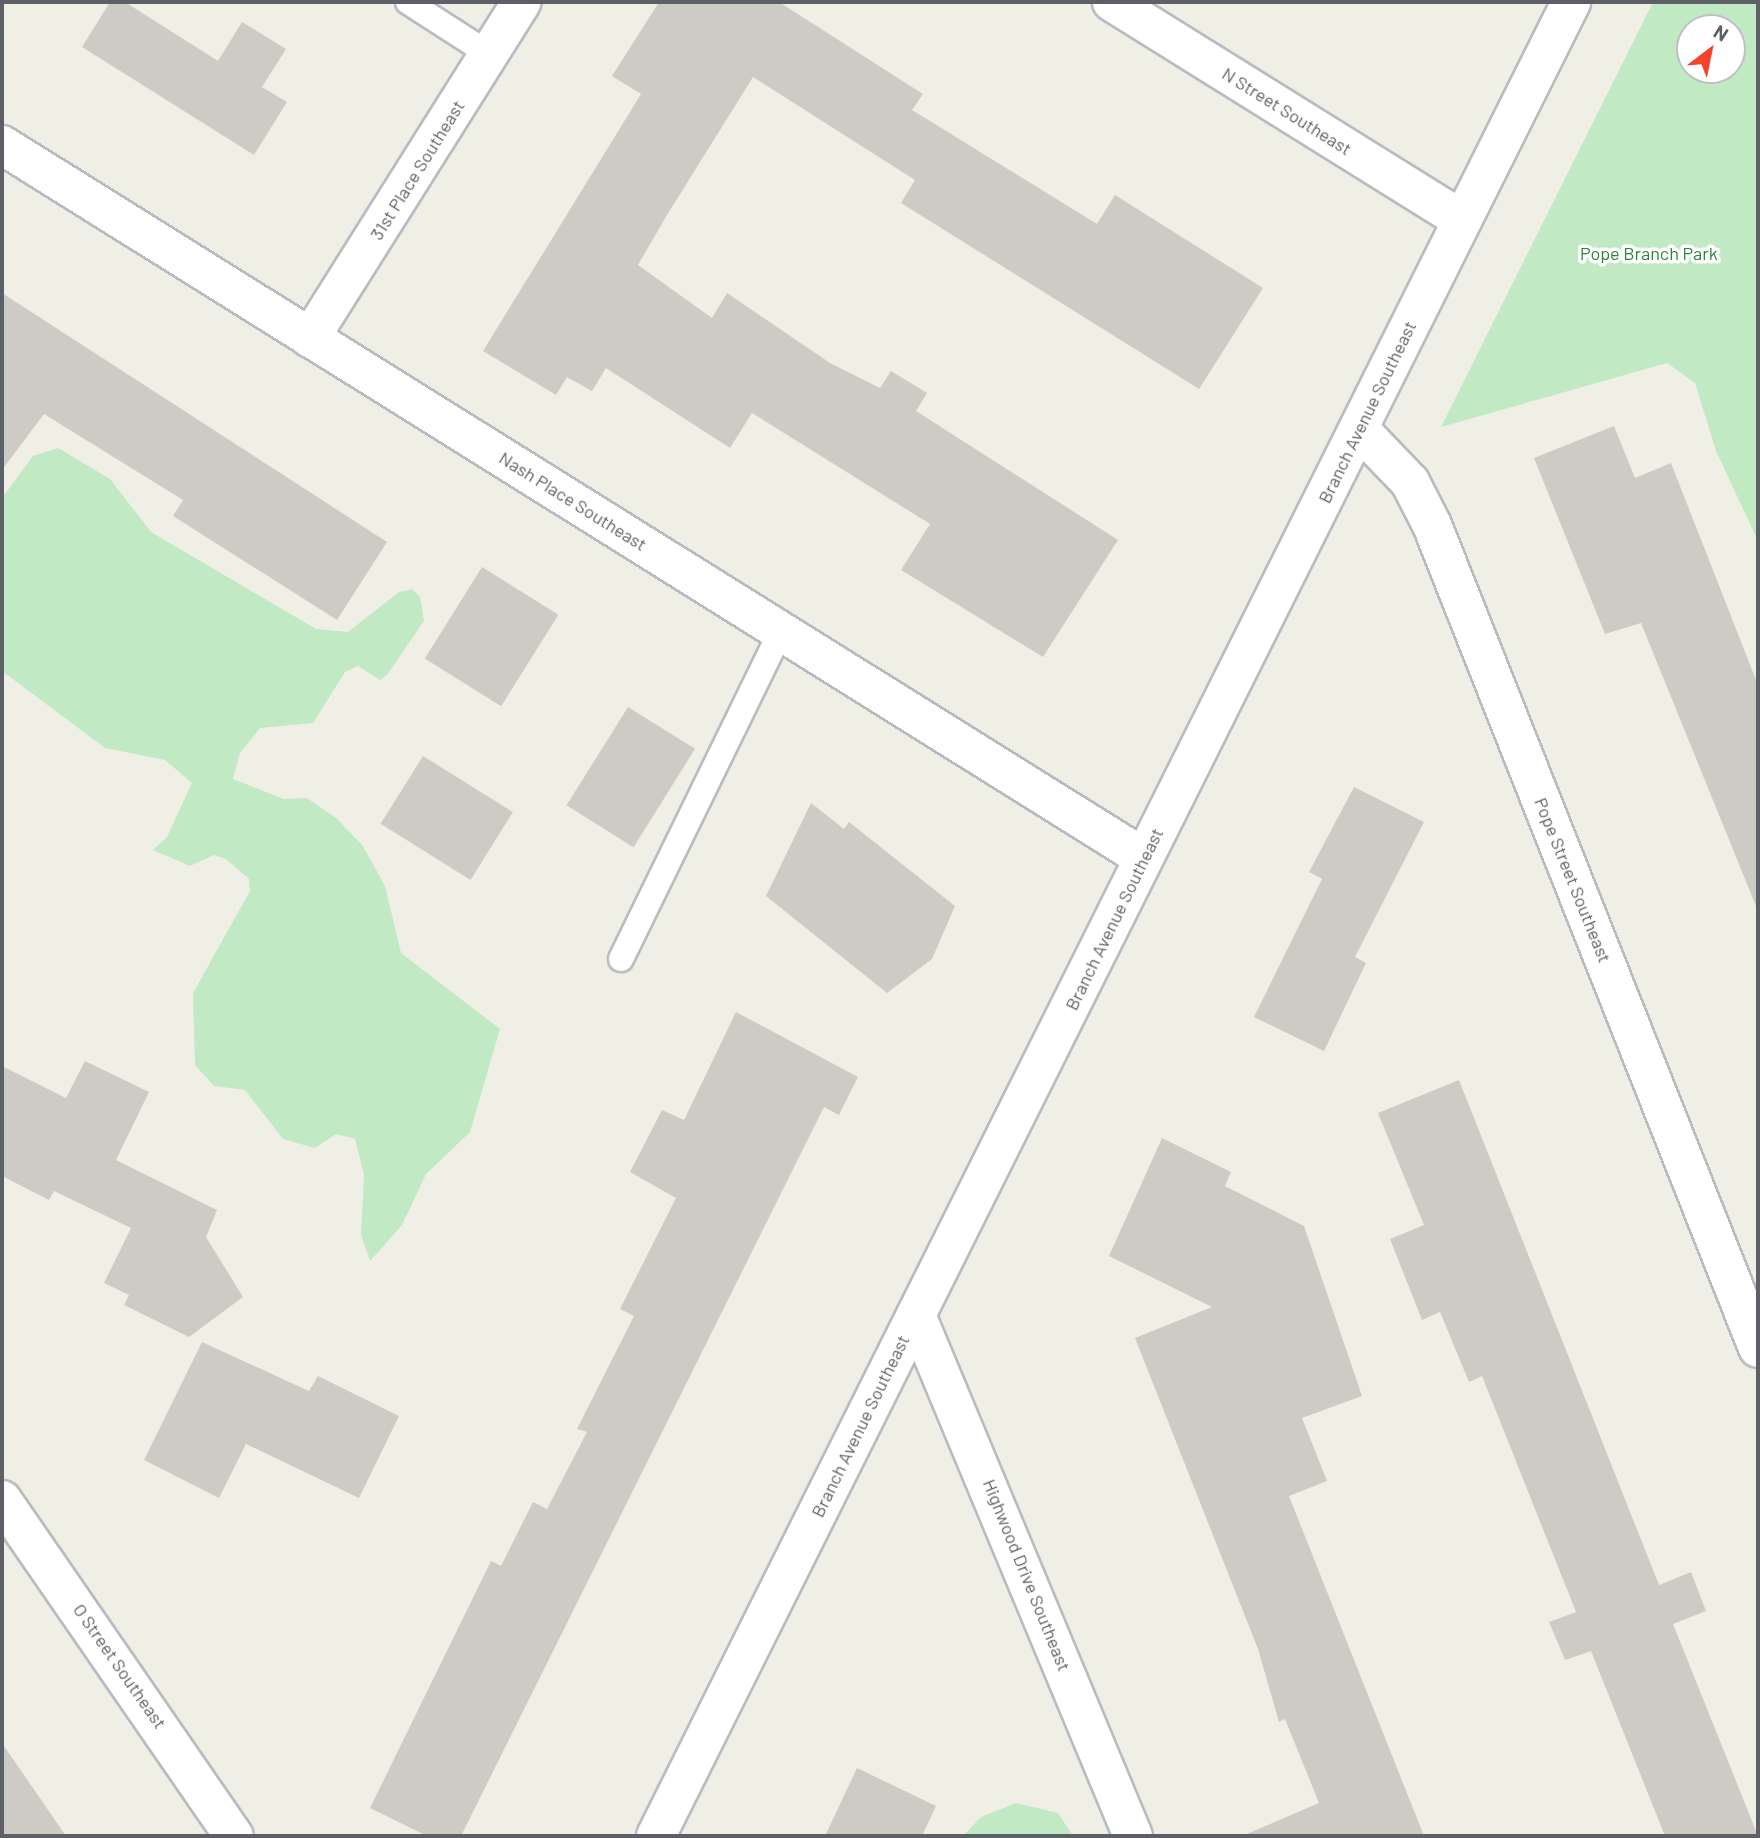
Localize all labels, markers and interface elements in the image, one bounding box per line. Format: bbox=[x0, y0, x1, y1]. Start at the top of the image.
north arrow bbox=[1676, 14, 1746, 84]
text: N bbox=[1710, 19, 1733, 46]
street label: N Street Southeast bbox=[1218, 62, 1356, 160]
street label: 31st Place Southeast bbox=[365, 96, 469, 244]
park label: Pope Branch Park bbox=[1580, 242, 1718, 264]
street label: Branch Avenue Southeast bbox=[1313, 317, 1421, 507]
street label: Nash Place Southeast bbox=[495, 447, 651, 555]
street label: Pope Street Southeast bbox=[1530, 794, 1616, 966]
street label: Branch Avenue Southeast bbox=[1060, 824, 1168, 1014]
street label: Branch Avenue Southeast bbox=[806, 1331, 914, 1521]
street label: Highwood Drive Southeast bbox=[979, 1476, 1075, 1674]
street label: O Street Southeast bbox=[69, 1599, 171, 1733]

